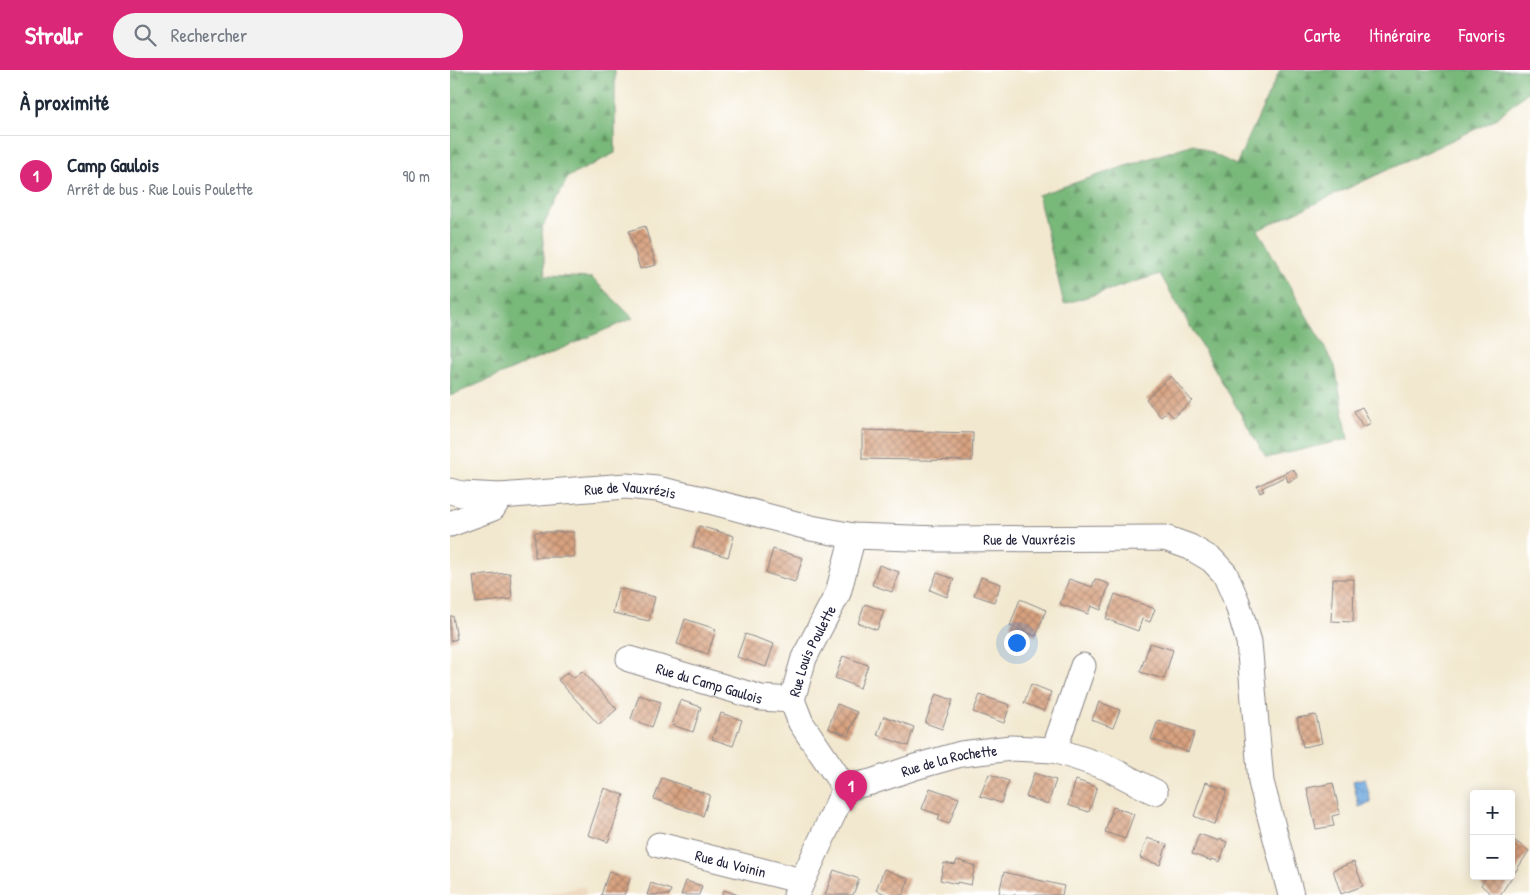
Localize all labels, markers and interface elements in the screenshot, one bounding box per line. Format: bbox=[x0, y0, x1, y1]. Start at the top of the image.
search box bbox=[113, 13, 463, 58]
text: Strollr bbox=[25, 19, 83, 51]
icon: search bbox=[131, 21, 159, 49]
text: Rechercher bbox=[171, 22, 247, 48]
text: Carte bbox=[1304, 23, 1341, 48]
text: Itinéraire bbox=[1369, 23, 1431, 48]
text: Favoris bbox=[1459, 23, 1505, 48]
text: À proximité bbox=[20, 88, 109, 117]
text: Camp Gaulois bbox=[67, 152, 159, 178]
text: 1 bbox=[33, 165, 39, 187]
text: 90 m bbox=[402, 165, 430, 187]
text: Arrêt de bus · Rue Louis Poulette bbox=[67, 178, 253, 200]
street label: Rue de Vauxrézis bbox=[583, 475, 678, 503]
street label: Rue de Vauxrézis bbox=[983, 528, 1076, 549]
street label: Rue Louis Poulette bbox=[783, 601, 840, 699]
your location bbox=[1004, 630, 1030, 656]
street label: Rue du Camp Gaulois bbox=[654, 657, 766, 709]
street label: Rue de la Rochette bbox=[898, 739, 998, 782]
pin: 1 bbox=[835, 770, 867, 811]
map controls bbox=[1470, 790, 1515, 880]
button: + bbox=[1470, 790, 1515, 835]
button: − bbox=[1470, 835, 1515, 880]
street label: Rue du Voinin bbox=[693, 844, 769, 882]

